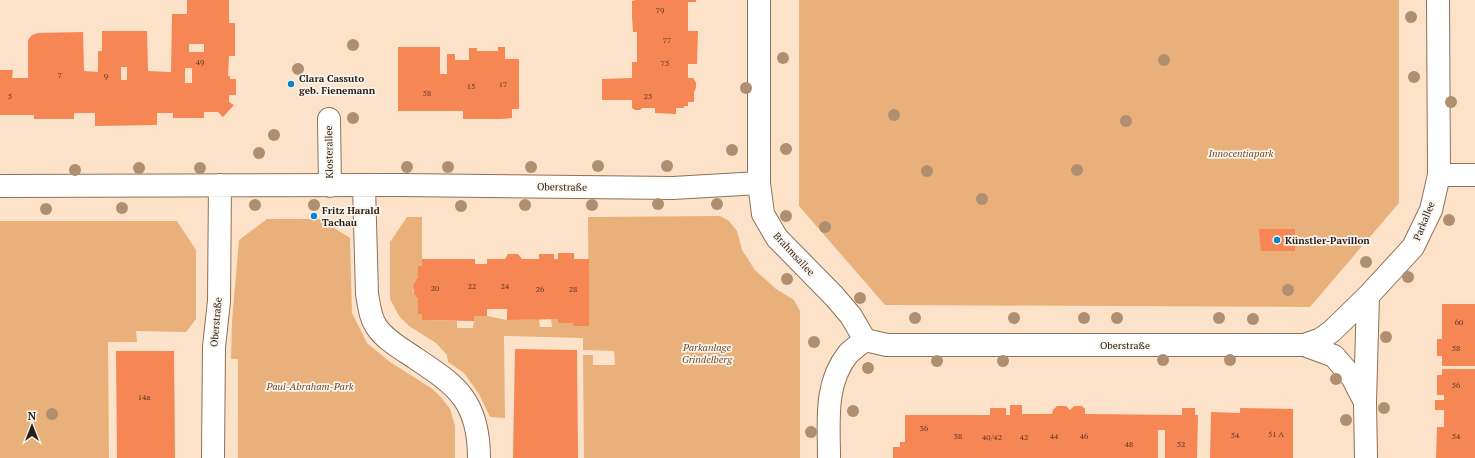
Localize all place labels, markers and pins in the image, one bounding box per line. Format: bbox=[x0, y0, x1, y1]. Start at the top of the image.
place label: Clara Cassuto geb. Fienemann bbox=[299, 72, 376, 97]
marker: Clara Cassuto geb. Fienemann bbox=[286, 79, 296, 89]
place label: Fritz Harald Tachau bbox=[322, 204, 380, 229]
marker: Fritz Harald Tachau bbox=[309, 211, 319, 221]
place label: Künstler-Pavillon bbox=[1285, 234, 1370, 247]
marker: Künstler-Pavillon bbox=[1272, 235, 1282, 245]

